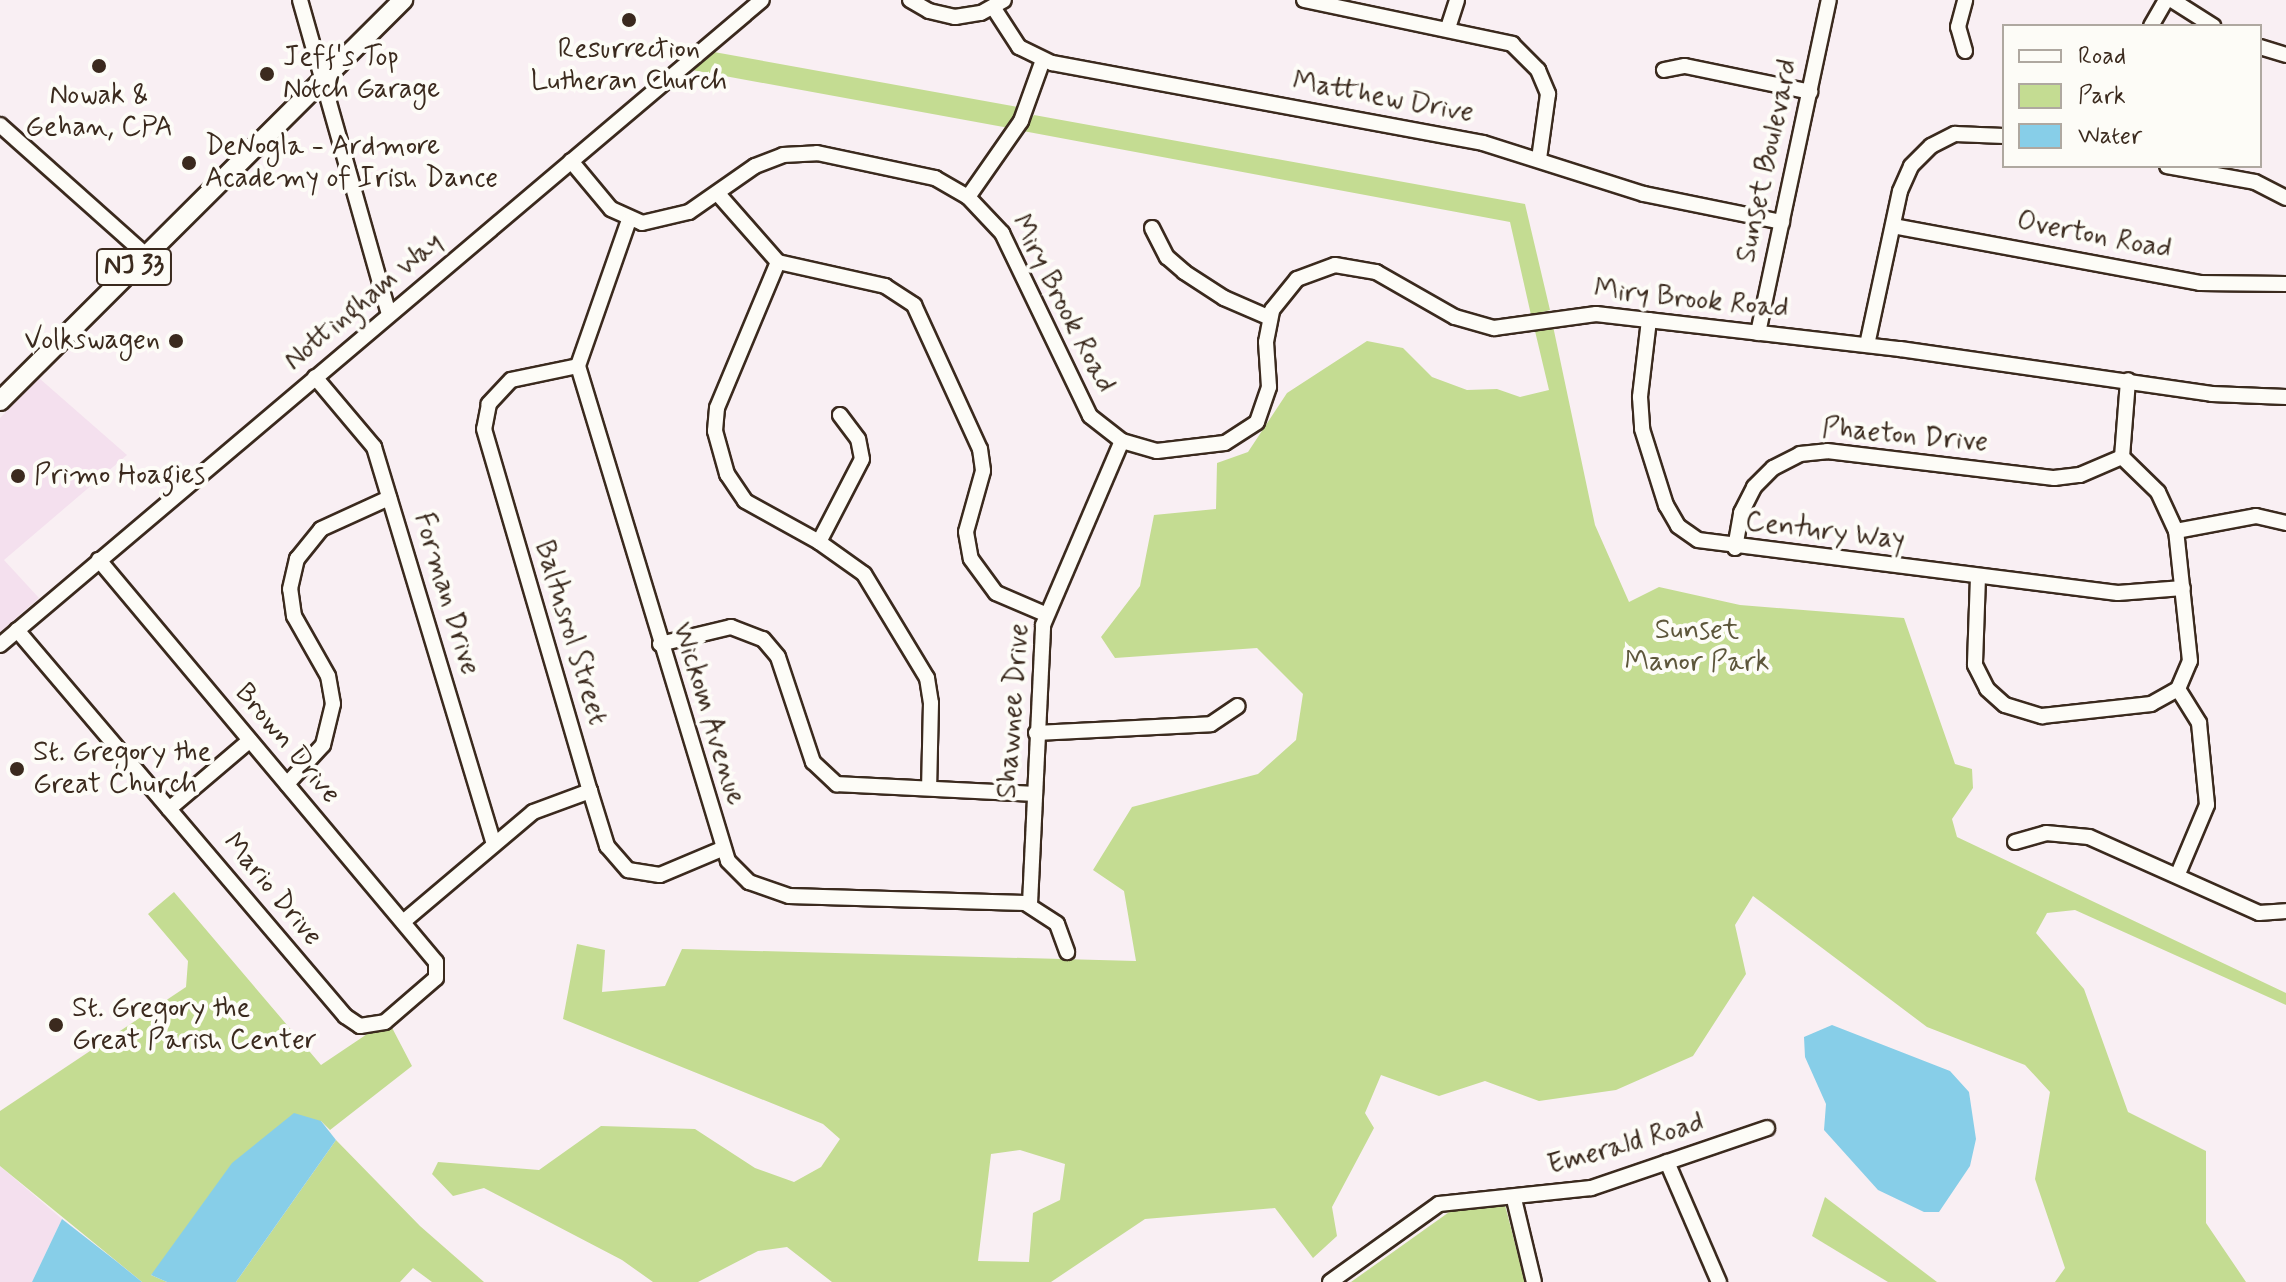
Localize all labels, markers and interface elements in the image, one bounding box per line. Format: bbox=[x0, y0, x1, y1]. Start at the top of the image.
marker: Resurrection Lutheran Church bbox=[620, 11, 638, 29]
legend bbox=[2002, 24, 2262, 168]
place label: Resurrection Lutheran Church bbox=[528, 33, 730, 99]
place label: Jeff's Top Notch Garage bbox=[283, 41, 440, 107]
text: Road bbox=[2078, 41, 2126, 72]
marker: Nowak & Gehan, CPA bbox=[90, 57, 108, 75]
street label: Sunset Boulevard bbox=[1730, 58, 1806, 264]
marker: Jeff's Top Notch Garage bbox=[258, 65, 276, 83]
street label: Matthew Drive bbox=[1291, 66, 1475, 130]
place label: Nowak & Gehan, CPA bbox=[25, 79, 173, 145]
text: Park bbox=[2078, 81, 2126, 112]
text: Water bbox=[2078, 121, 2142, 152]
place label: DeNogla - Ardmore Academy of Irish Dance bbox=[205, 130, 494, 196]
marker: DeNogla - Ardmore Academy of Irish Dance bbox=[180, 154, 198, 172]
street label: Overton Road bbox=[2014, 205, 2174, 267]
street label: Miry Brook Road bbox=[1003, 211, 1121, 397]
street label: Nottingham Way bbox=[276, 225, 452, 379]
road number: NJ 33 bbox=[94, 245, 174, 289]
street label: Miry Brook Road bbox=[1593, 273, 1789, 327]
place label: Volkswagen bbox=[24, 324, 160, 358]
marker: Volkswagen bbox=[167, 332, 185, 350]
street label: Phaeton Drive bbox=[1822, 412, 1988, 460]
place label: Primo Hoagies bbox=[34, 459, 206, 493]
marker: Primo Hoagies bbox=[9, 467, 27, 485]
street label: Century Way bbox=[1741, 505, 1909, 559]
street label: Forman Drive bbox=[406, 510, 486, 678]
street label: Baltusrol Street bbox=[525, 534, 615, 732]
park label: Sunset Manor Park bbox=[1626, 614, 1768, 680]
street label: Wickom Avenue bbox=[665, 620, 751, 808]
street label: Shawnee Drive bbox=[991, 622, 1037, 800]
street label: Brown Drive bbox=[228, 678, 346, 810]
place label: St. Gregory the Great Church bbox=[33, 736, 211, 802]
marker: St. Gregory the Great Church bbox=[8, 760, 26, 778]
street label: Mario Drive bbox=[215, 827, 329, 953]
place label: St. Gregory the Great Parish Center bbox=[72, 992, 314, 1058]
marker: St. Gregory the Great Parish Center bbox=[47, 1016, 65, 1034]
street label: Emerald Road bbox=[1544, 1107, 1708, 1183]

